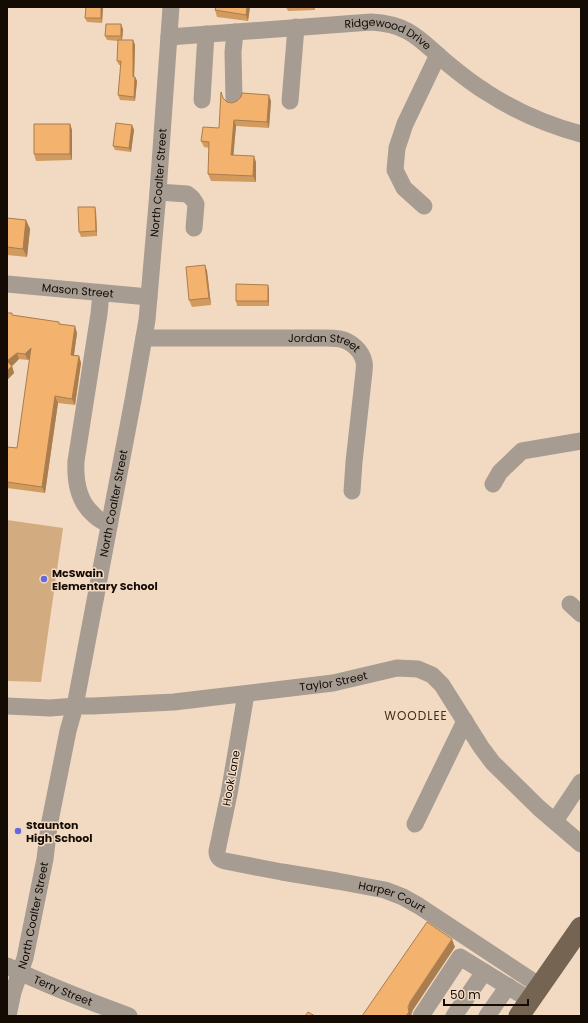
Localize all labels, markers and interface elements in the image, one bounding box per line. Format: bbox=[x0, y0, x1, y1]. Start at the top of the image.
street label: Ridgewood Drive bbox=[344, 14, 435, 54]
street label: North Coalter Street bbox=[146, 128, 170, 238]
street label: Mason Street bbox=[41, 279, 114, 302]
street label: Jordan Street bbox=[288, 330, 364, 356]
street label: North Coalter Street bbox=[95, 448, 131, 558]
place label: McSwain Elementary School bbox=[52, 565, 158, 594]
marker: McSwain Elementary School bbox=[39, 574, 49, 584]
street label: Taylor Street bbox=[299, 667, 369, 695]
district label: WOODLEE bbox=[384, 707, 448, 724]
street label: Hook Lane bbox=[218, 749, 244, 807]
place label: Staunton High School bbox=[26, 817, 93, 846]
marker: Staunton High School bbox=[13, 826, 23, 836]
street label: North Coalter Street bbox=[14, 861, 52, 971]
street label: Harper Court bbox=[357, 877, 429, 916]
street label: Terry Street bbox=[31, 971, 95, 1010]
scale bar bbox=[444, 981, 528, 1007]
text: 50 m bbox=[450, 986, 481, 1003]

